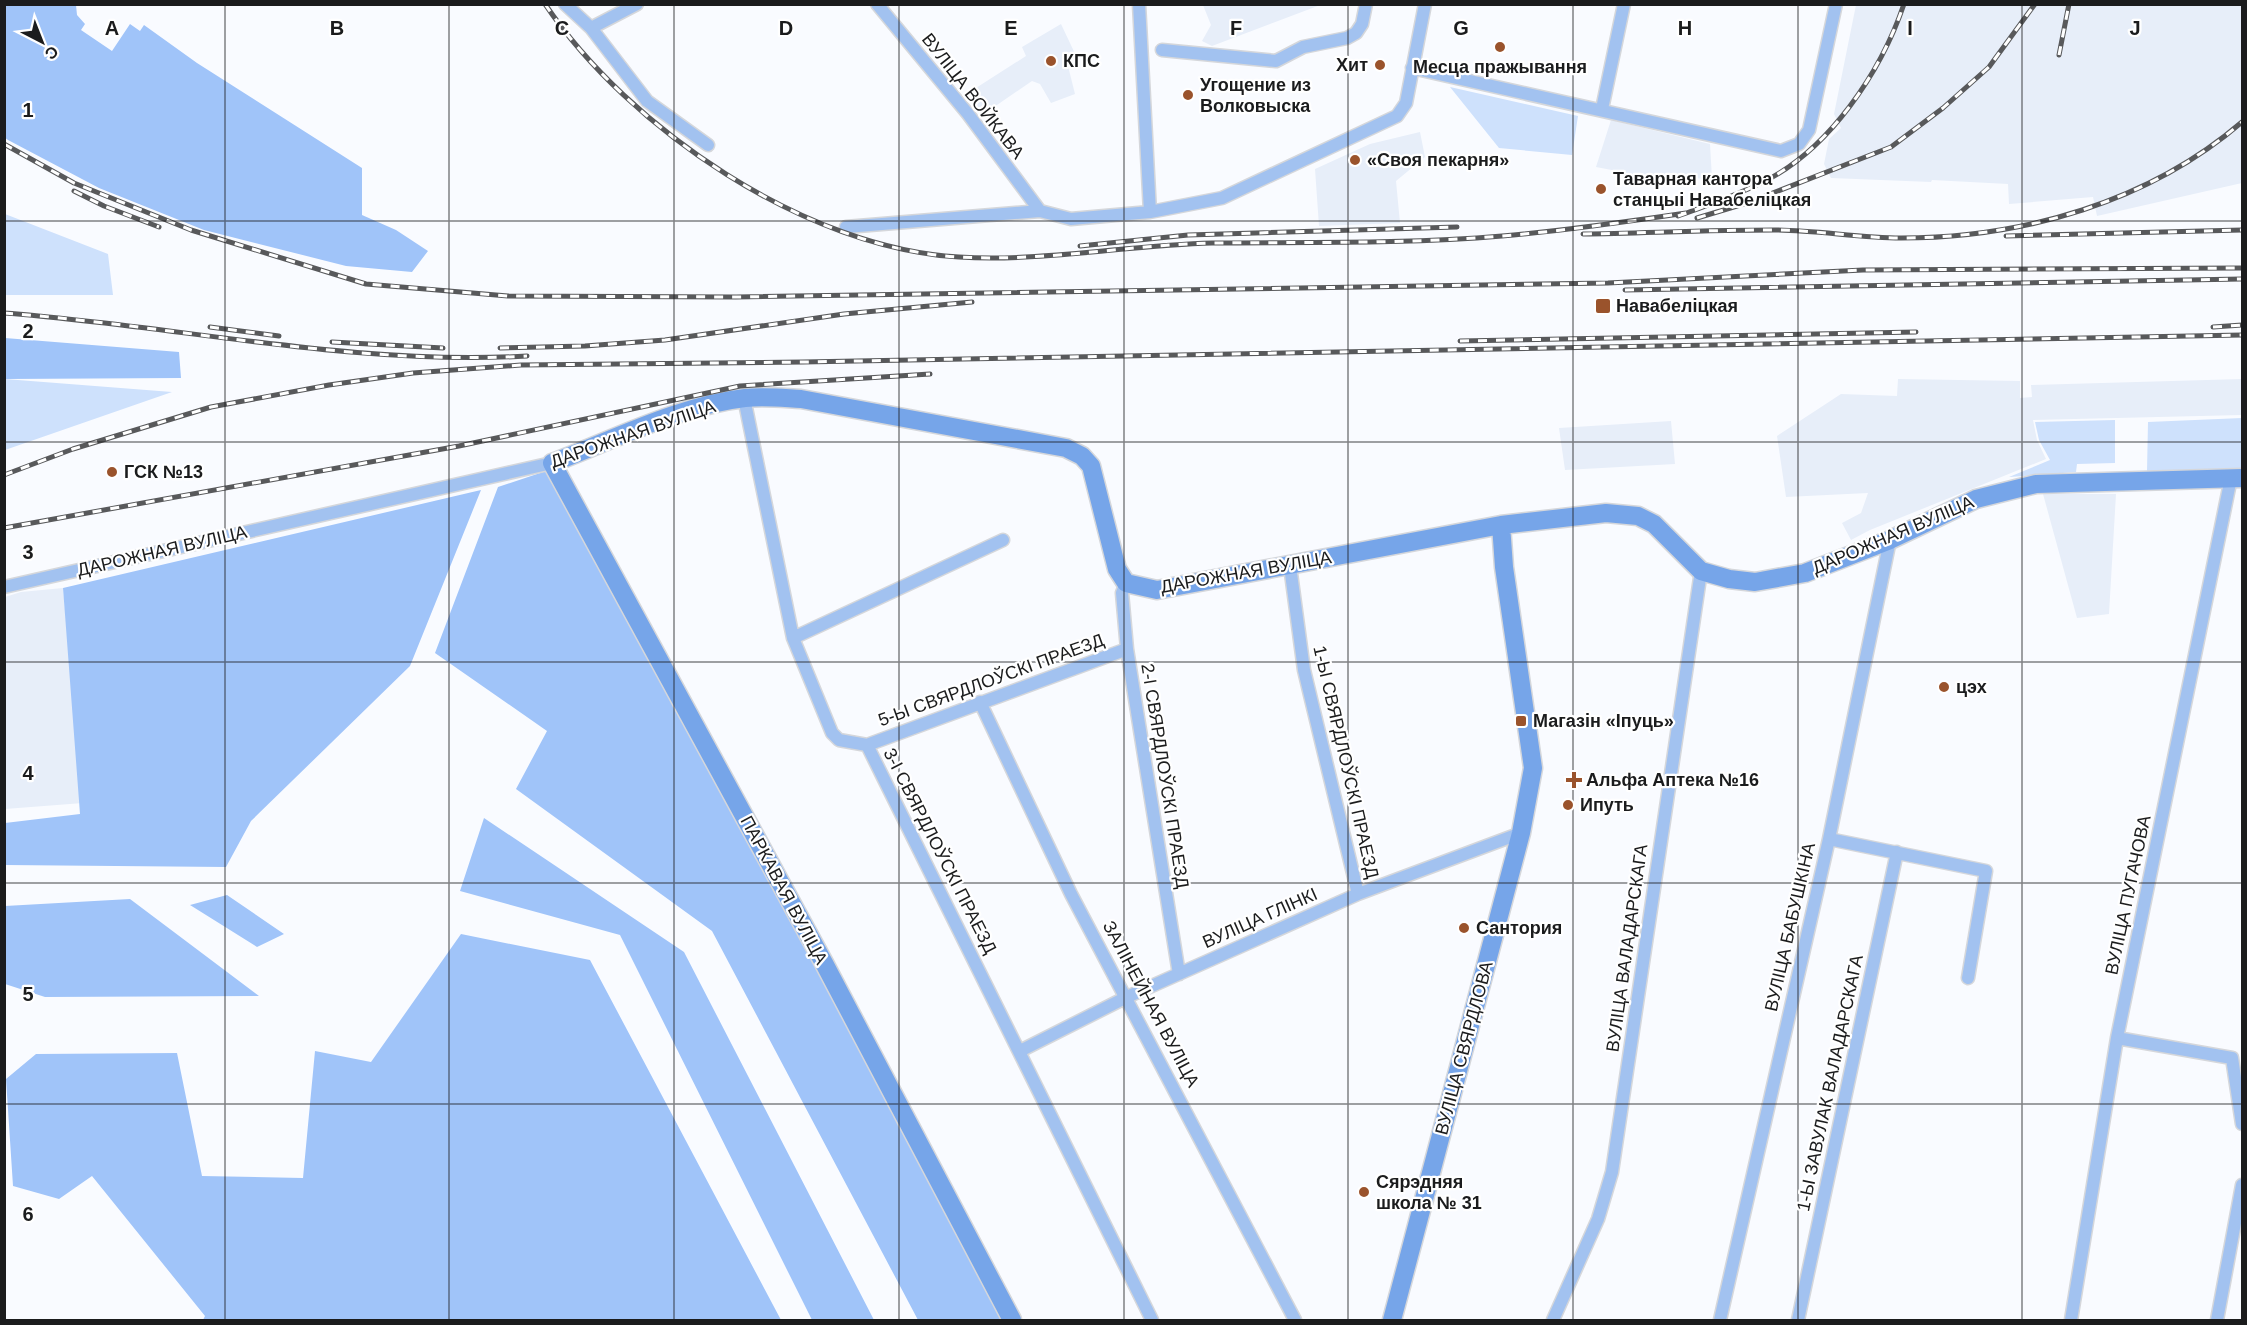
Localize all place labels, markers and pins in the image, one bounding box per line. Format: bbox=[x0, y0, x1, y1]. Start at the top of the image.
marker: Месца пражывання bbox=[1493, 40, 1507, 54]
place label: КПС bbox=[1063, 51, 1100, 71]
marker: КПС bbox=[1044, 54, 1058, 68]
place label: Хит bbox=[1336, 55, 1368, 75]
place label: Месца пражывання bbox=[1413, 57, 1587, 77]
marker: Хит bbox=[1373, 58, 1387, 72]
place label: Угощение из Волковыска bbox=[1200, 75, 1311, 116]
marker: Угощение из Волковыска bbox=[1181, 88, 1195, 102]
place label: «Своя пекарня» bbox=[1367, 150, 1509, 170]
marker: «Своя пекарня» bbox=[1348, 153, 1362, 167]
place label: Таварная кантора станцыі Навабеліцкая bbox=[1613, 169, 1811, 210]
marker: Таварная кантора станцыі Навабеліцкая bbox=[1594, 182, 1608, 196]
place label: Навабеліцкая bbox=[1616, 296, 1738, 316]
marker: Навабеліцкая bbox=[1594, 297, 1612, 315]
place label: ГСК №13 bbox=[124, 462, 203, 482]
marker: ГСК №13 bbox=[105, 465, 119, 479]
place label: цэх bbox=[1956, 677, 1987, 697]
marker: цэх bbox=[1937, 680, 1951, 694]
place label: Магазін «Іпуць» bbox=[1533, 711, 1674, 731]
marker: Магазін «Іпуць» bbox=[1514, 714, 1528, 728]
place label: Альфа Аптека №16 bbox=[1586, 770, 1759, 790]
marker: Альфа Аптека №16 bbox=[1567, 773, 1581, 787]
place label: Ипуть bbox=[1580, 795, 1634, 815]
marker: Ипуть bbox=[1561, 798, 1575, 812]
place label: Сантория bbox=[1476, 918, 1562, 938]
marker: Сантория bbox=[1457, 921, 1471, 935]
place label: Сярэдняя школа № 31 bbox=[1376, 1172, 1482, 1213]
marker: Сярэдняя школа № 31 bbox=[1357, 1185, 1371, 1199]

